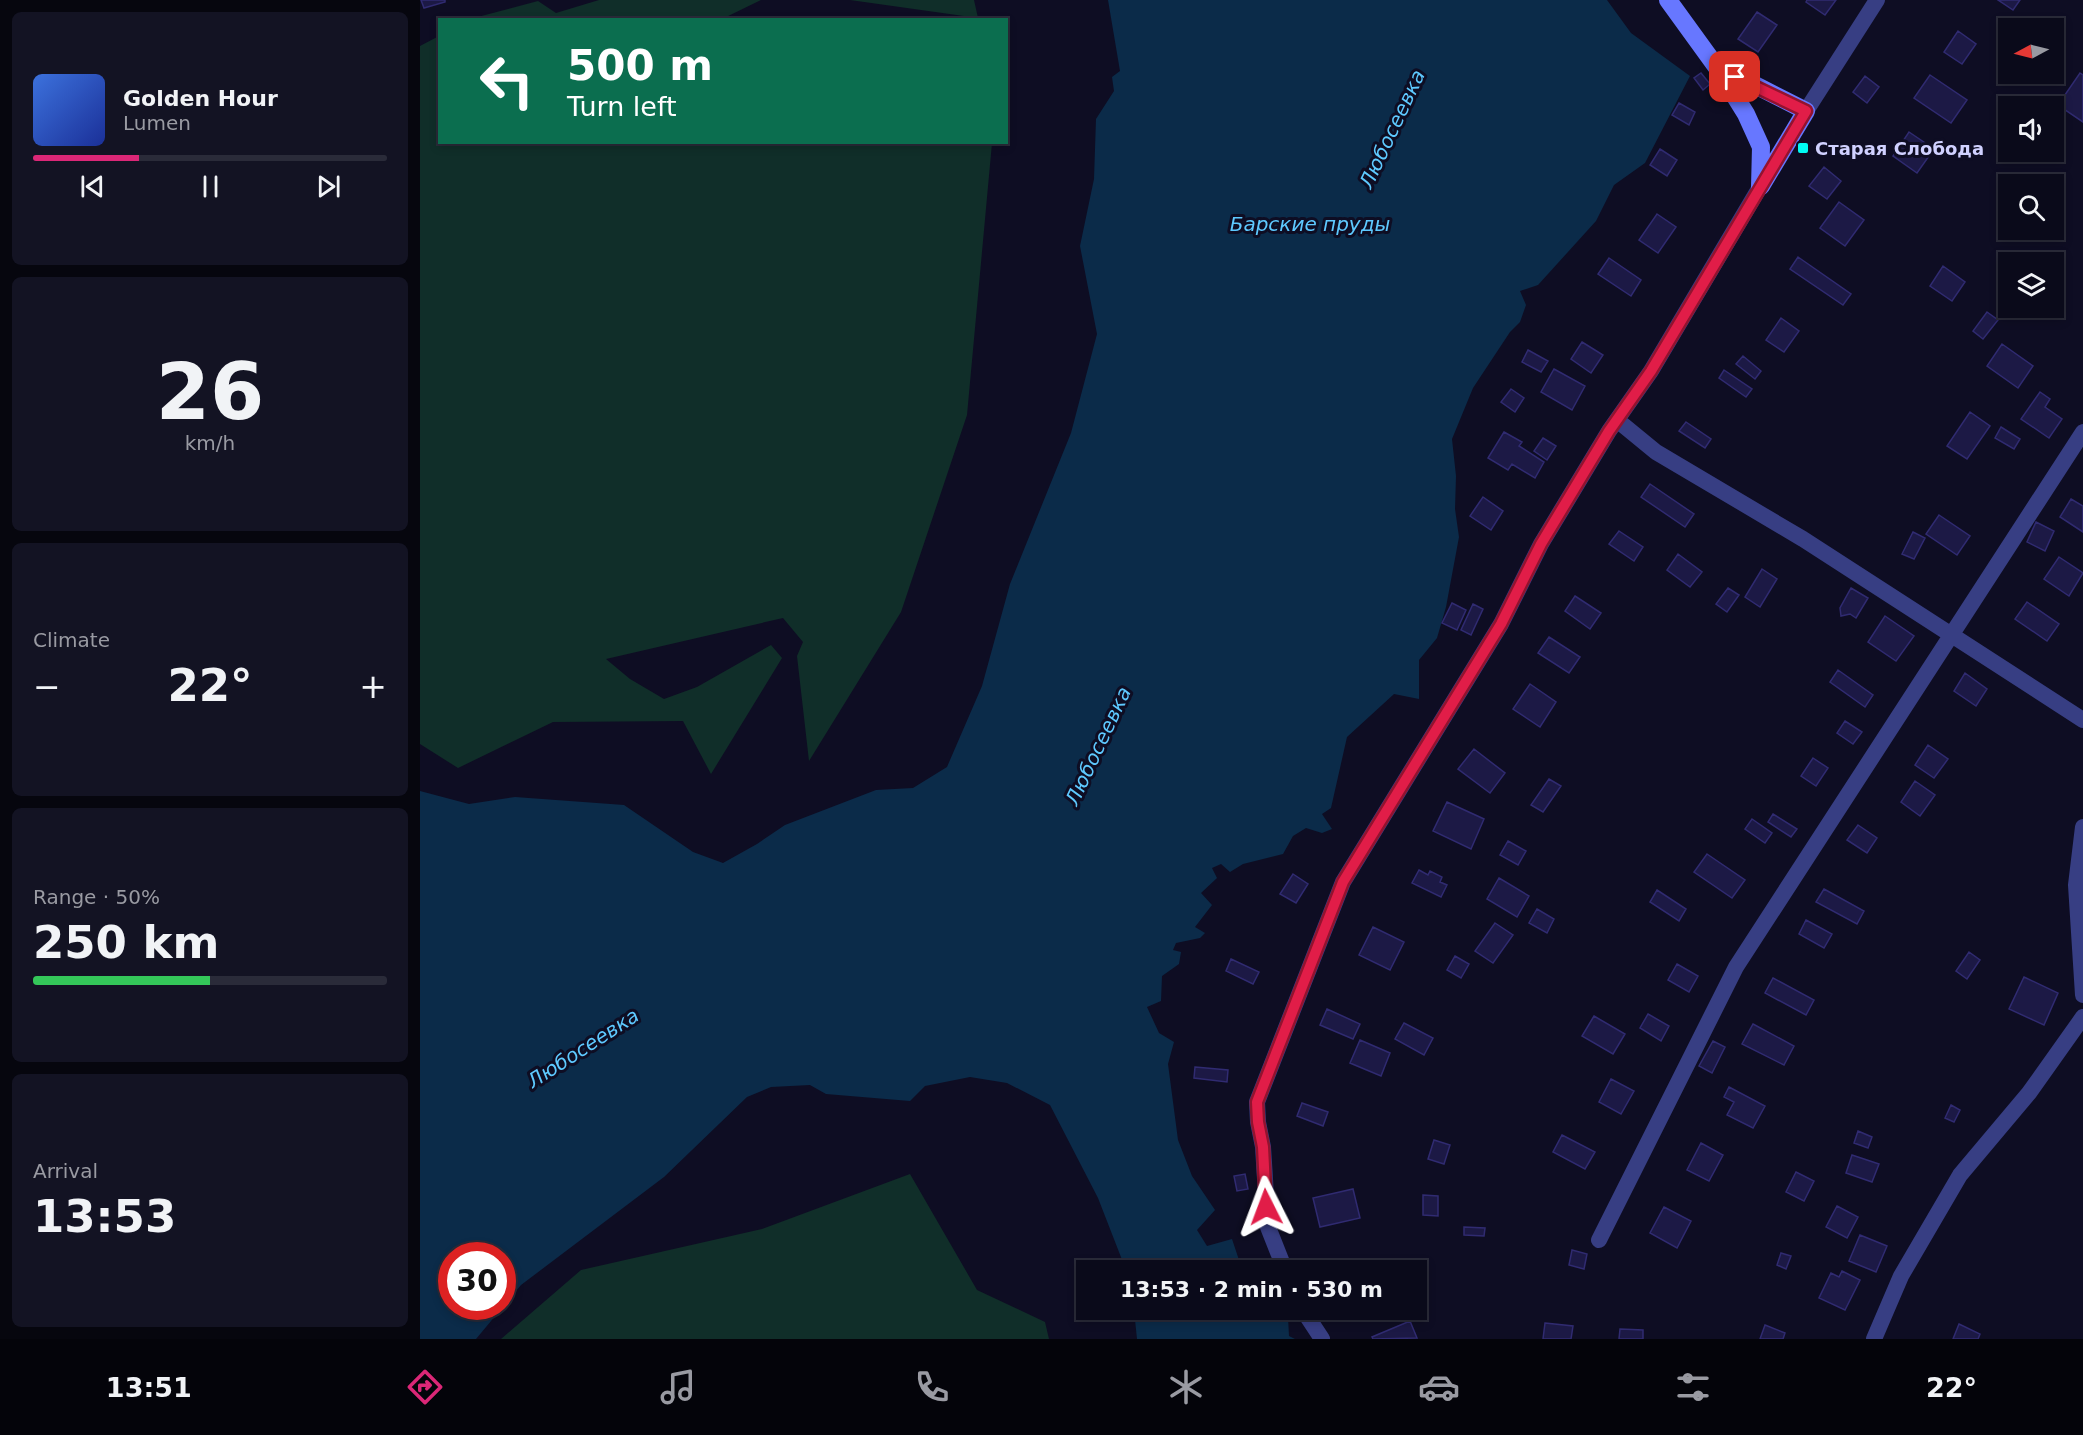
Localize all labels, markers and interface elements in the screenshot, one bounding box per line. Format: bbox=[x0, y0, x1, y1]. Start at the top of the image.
north arrow bbox=[1998, 18, 2064, 84]
map controls bbox=[1998, 18, 2064, 318]
text: 500 m bbox=[567, 41, 713, 90]
icon: left bbox=[468, 42, 546, 120]
pin bbox=[1709, 51, 1760, 102]
icon: arrive bbox=[1718, 60, 1751, 93]
water label: Любосеевка bbox=[1354, 66, 1430, 193]
text: Golden Hour bbox=[123, 86, 278, 111]
text: Turn left bbox=[567, 91, 677, 122]
button: sound bbox=[1998, 96, 2064, 162]
text: Lumen bbox=[123, 111, 191, 135]
place label: Старая Слобода bbox=[1815, 138, 1984, 159]
marker: Старая Слобода bbox=[1796, 141, 1810, 155]
icon: previous bbox=[76, 170, 109, 203]
icon: pause bbox=[194, 170, 227, 203]
icon: next bbox=[312, 170, 345, 203]
button: search bbox=[1998, 174, 2064, 240]
water label: Барские пруды bbox=[1230, 212, 1390, 236]
button: layers bbox=[1998, 252, 2064, 318]
text: 26 bbox=[156, 347, 264, 437]
text: km/h bbox=[185, 431, 235, 455]
text: Climate bbox=[33, 628, 110, 652]
text: 22° bbox=[167, 659, 253, 712]
text: − bbox=[33, 667, 61, 706]
text: + bbox=[359, 667, 387, 706]
water label: Любосеевка bbox=[1060, 683, 1136, 810]
text: Range · 50% bbox=[33, 885, 160, 909]
text: 250 km bbox=[33, 916, 219, 969]
water label: Любосеевка bbox=[522, 1003, 643, 1094]
text: Arrival bbox=[33, 1159, 98, 1183]
position arrow bbox=[1234, 1175, 1298, 1239]
text: 13:53 bbox=[33, 1190, 176, 1243]
speed limit sign: 30 bbox=[438, 1242, 516, 1320]
text: 13:53 · 2 min · 530 m bbox=[1120, 1277, 1383, 1302]
icon: directions bbox=[404, 1366, 446, 1408]
icon: music bbox=[657, 1366, 699, 1408]
icon: phone bbox=[911, 1366, 953, 1408]
icon: climate bbox=[1165, 1366, 1207, 1408]
icon: car bbox=[1418, 1366, 1460, 1408]
icon: filters bbox=[1672, 1366, 1714, 1408]
text: 13:51 bbox=[106, 1372, 192, 1403]
text: 22° bbox=[1926, 1372, 1977, 1403]

